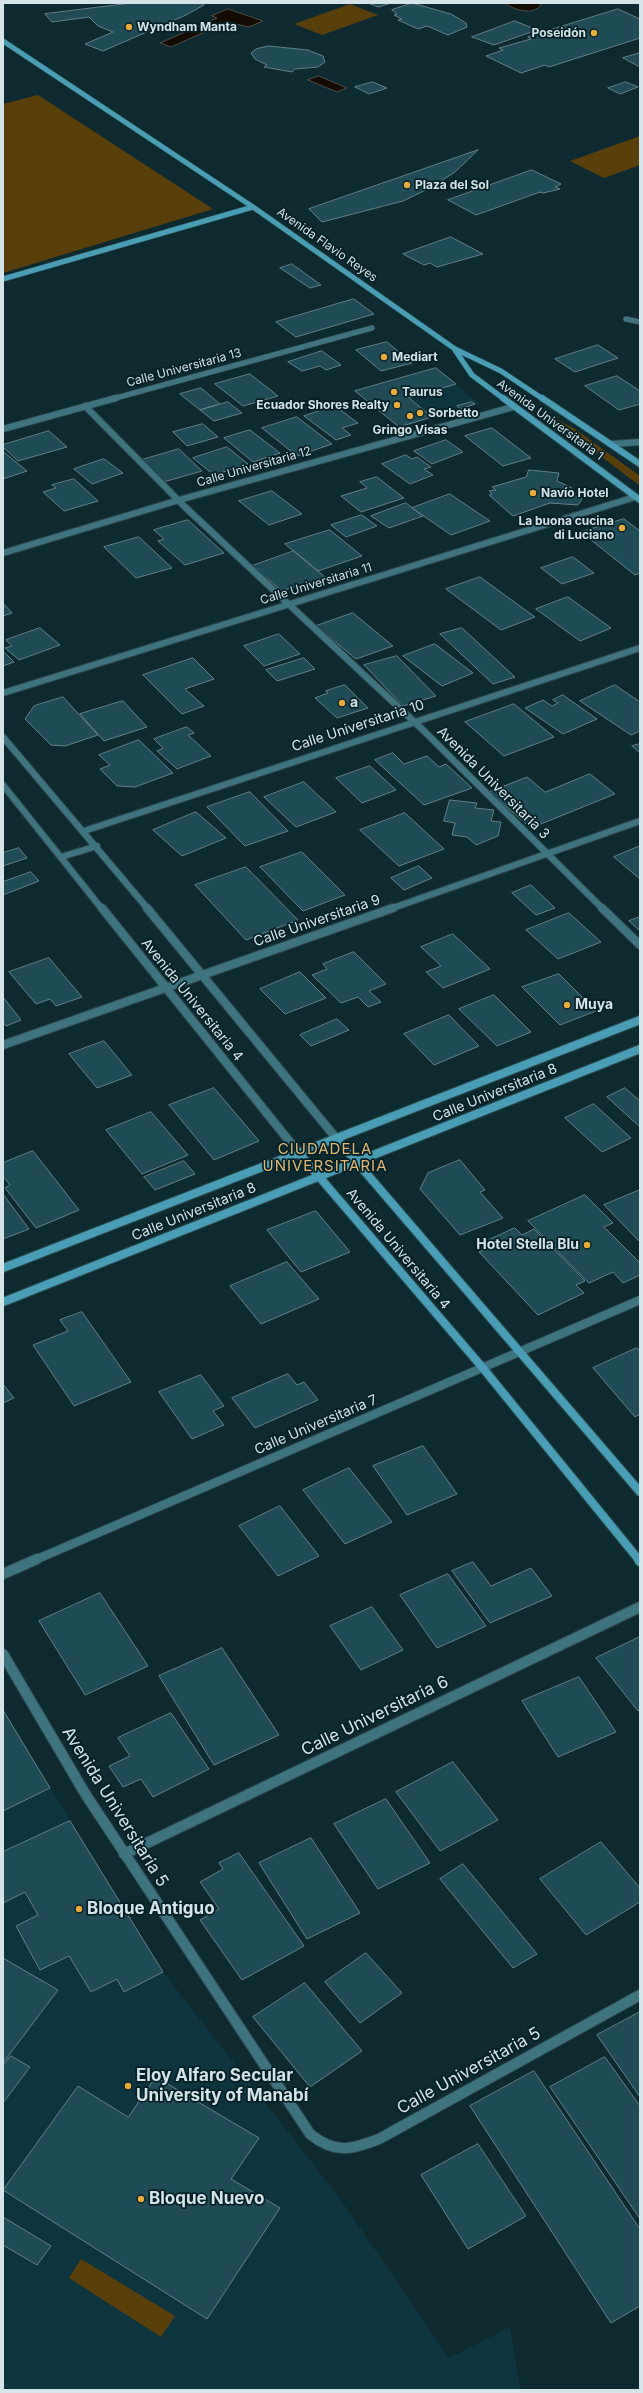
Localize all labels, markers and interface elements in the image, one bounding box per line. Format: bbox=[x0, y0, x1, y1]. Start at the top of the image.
place label: Wyndham Manta bbox=[137, 20, 237, 34]
marker: Wyndham Manta bbox=[124, 22, 134, 32]
place label: Poseidón bbox=[531, 26, 586, 40]
marker: Poseidón bbox=[589, 28, 599, 38]
place label: Plaza del Sol bbox=[415, 178, 489, 192]
marker: Plaza del Sol bbox=[402, 180, 412, 190]
street label: Avenida Flavio Reyes bbox=[274, 205, 380, 285]
street label: Calle Universitaria 13 bbox=[125, 346, 243, 390]
place label: Mediart bbox=[392, 350, 438, 364]
marker: Mediart bbox=[379, 352, 389, 362]
street label: Avenida Universitaria 1 bbox=[494, 377, 606, 463]
place label: Taurus bbox=[402, 385, 443, 399]
marker: Taurus bbox=[389, 387, 399, 397]
place label: Ecuador Shores Realty bbox=[256, 398, 389, 412]
marker: Ecuador Shores Realty bbox=[392, 400, 402, 410]
place label: Sorbetto bbox=[428, 406, 479, 420]
marker: Sorbetto bbox=[415, 408, 425, 418]
marker: Gringo Visas bbox=[405, 411, 415, 421]
place label: Gringo Visas bbox=[372, 423, 448, 437]
street label: Calle Universitaria 12 bbox=[195, 444, 313, 490]
place label: Navío Hotel bbox=[541, 486, 609, 500]
marker: Navío Hotel bbox=[528, 488, 538, 498]
place label: La buona cucina di Luciano bbox=[518, 514, 614, 542]
marker: La buona cucina di Luciano bbox=[617, 523, 627, 533]
street label: Calle Universitaria 11 bbox=[258, 560, 374, 608]
place label: a bbox=[350, 695, 358, 711]
street label: Calle Universitaria 10 bbox=[290, 697, 426, 755]
marker: a bbox=[337, 698, 347, 708]
street label: Avenida Universitaria 3 bbox=[433, 723, 553, 843]
street label: Calle Universitaria 9 bbox=[252, 891, 382, 951]
street label: Avenida Universitaria 4 bbox=[137, 935, 247, 1065]
place label: Muya bbox=[575, 997, 613, 1013]
marker: Muya bbox=[562, 1000, 572, 1010]
street label: Calle Universitaria 8 bbox=[430, 1060, 560, 1126]
district label: CIUDADELA UNIVERSITARIA bbox=[263, 1140, 387, 1175]
street label: Calle Universitaria 8 bbox=[129, 1179, 259, 1245]
street label: Avenida Universitaria 4 bbox=[343, 1185, 453, 1313]
place label: Hotel Stella Blu bbox=[476, 1237, 579, 1253]
marker: Hotel Stella Blu bbox=[582, 1240, 592, 1250]
street label: Calle Universitaria 7 bbox=[252, 1391, 380, 1459]
street label: Calle Universitaria 6 bbox=[298, 1672, 452, 1760]
street label: Avenida Universitaria 5 bbox=[57, 1723, 173, 1891]
place label: Bloque Antiguo bbox=[87, 1899, 215, 1919]
marker: Bloque Antiguo bbox=[74, 1904, 84, 1914]
street label: Calle Universitaria 5 bbox=[394, 2023, 544, 2119]
place label: Eloy Alfaro Secular University of Manabí bbox=[136, 2066, 308, 2106]
marker: Eloy Alfaro Secular University of Manabí bbox=[123, 2081, 133, 2091]
place label: Bloque Nuevo bbox=[149, 2189, 264, 2209]
marker: Bloque Nuevo bbox=[136, 2194, 146, 2204]

